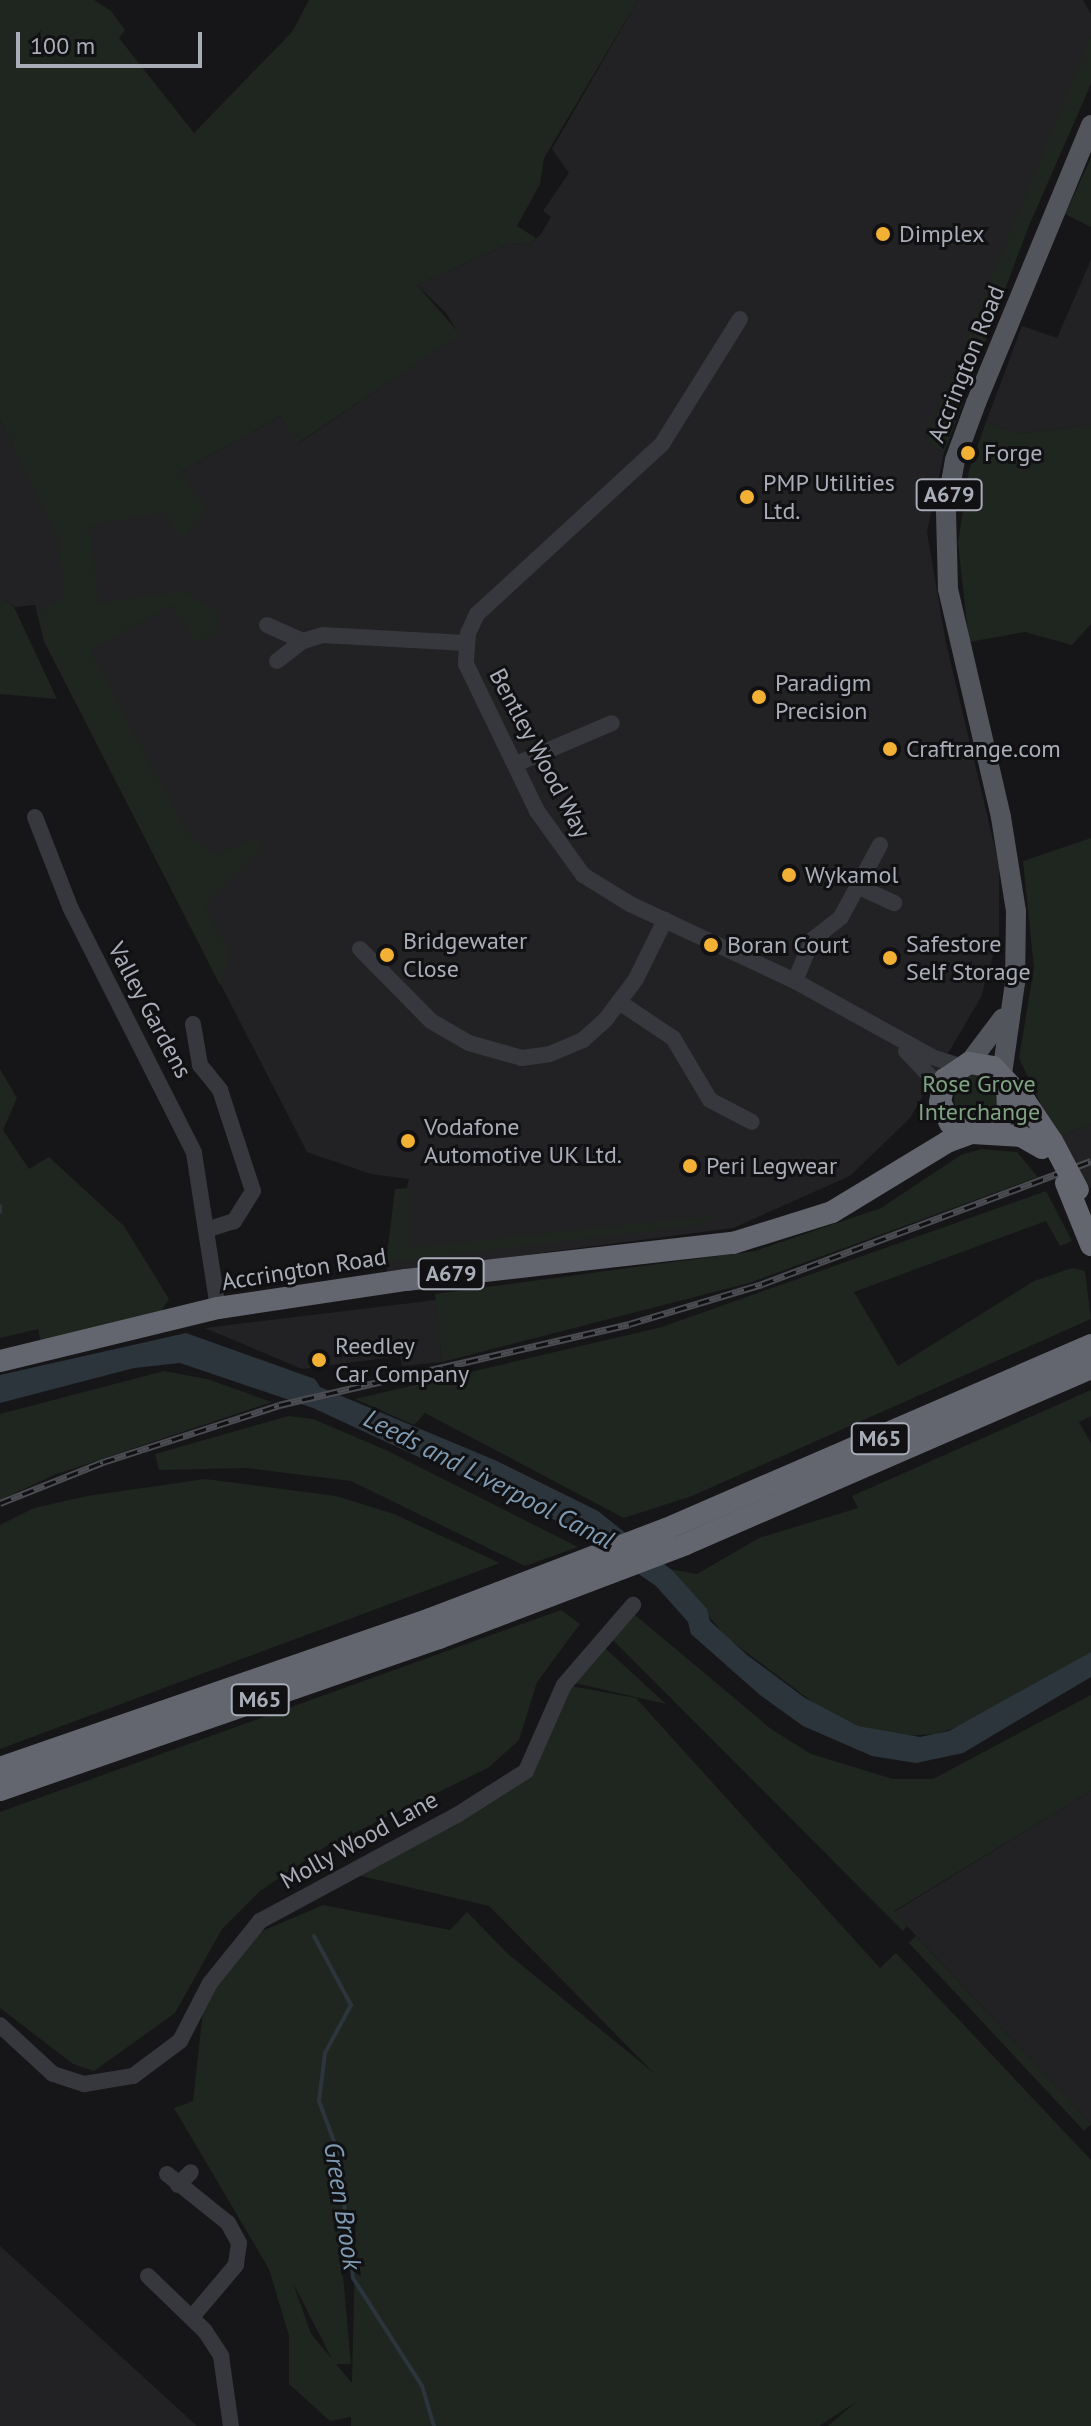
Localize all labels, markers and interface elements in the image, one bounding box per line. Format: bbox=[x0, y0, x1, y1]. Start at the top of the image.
scale bar bbox=[20, 16, 206, 66]
text: 100 m bbox=[30, 30, 95, 61]
place label: Dimplex bbox=[899, 220, 985, 248]
marker: Dimplex bbox=[874, 225, 892, 243]
street label: Accrington Road bbox=[921, 281, 1011, 447]
place label: Forge bbox=[984, 439, 1043, 467]
marker: Forge bbox=[959, 444, 977, 462]
place label: PMP Utilities Ltd. bbox=[763, 469, 896, 525]
road number: A679 bbox=[915, 477, 983, 513]
marker: PMP Utilities Ltd. bbox=[738, 488, 756, 506]
street label: Bentley Wood Way bbox=[483, 663, 597, 843]
place label: Paradigm Precision bbox=[775, 669, 871, 725]
marker: Paradigm Precision bbox=[750, 688, 768, 706]
place label: Craftrange.com bbox=[906, 735, 1061, 763]
marker: Craftrange.com bbox=[881, 740, 899, 758]
place label: Wykamol bbox=[805, 861, 898, 889]
marker: Wykamol bbox=[780, 866, 798, 884]
place label: Bridgewater Close bbox=[403, 927, 527, 983]
place label: Safestore Self Storage bbox=[906, 930, 1031, 986]
place label: Boran Court bbox=[727, 931, 849, 959]
marker: Boran Court bbox=[702, 936, 720, 954]
street label: Valley Gardens bbox=[102, 937, 198, 1083]
marker: Bridgewater Close bbox=[378, 946, 396, 964]
marker: Safestore Self Storage bbox=[881, 949, 899, 967]
park label: Rose Grove Interchange bbox=[918, 1070, 1040, 1126]
place label: Vodafone Automotive UK Ltd. bbox=[424, 1113, 623, 1169]
marker: Vodafone Automotive UK Ltd. bbox=[399, 1132, 417, 1150]
place label: Peri Legwear bbox=[706, 1152, 837, 1180]
marker: Peri Legwear bbox=[681, 1157, 699, 1175]
street label: Accrington Road bbox=[220, 1242, 388, 1296]
road number: A679 bbox=[417, 1256, 485, 1292]
place label: Reedley Car Company bbox=[335, 1332, 469, 1388]
marker: Reedley Car Company bbox=[310, 1351, 328, 1369]
water label: Leeds and Liverpool Canal bbox=[359, 1402, 619, 1556]
road number: M65 bbox=[850, 1421, 910, 1457]
road number: M65 bbox=[230, 1682, 290, 1718]
street label: Molly Wood Lane bbox=[275, 1785, 443, 1895]
water label: Green Brook bbox=[318, 2140, 368, 2272]

